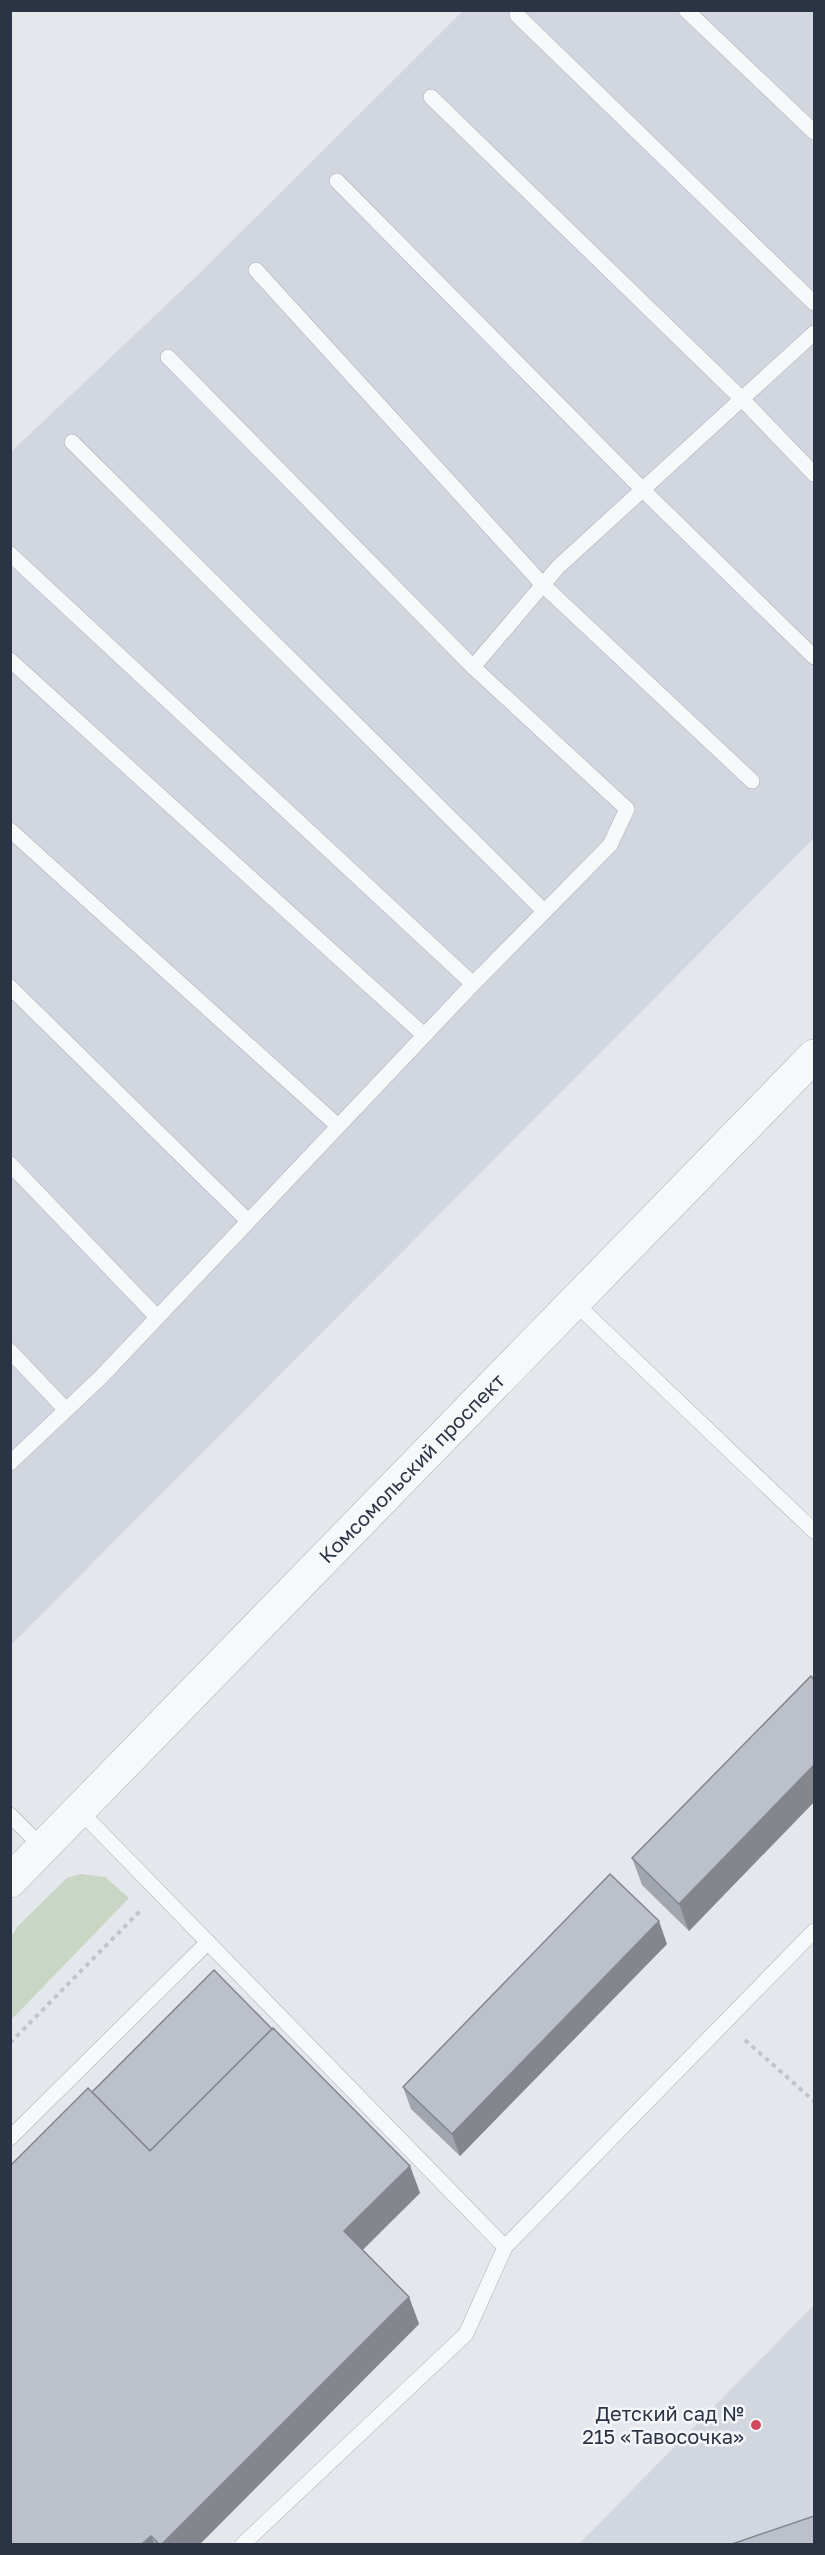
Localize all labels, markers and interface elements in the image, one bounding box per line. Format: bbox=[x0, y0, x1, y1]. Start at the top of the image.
street label: Комсомольский проспект bbox=[314, 1368, 509, 1568]
place label: Детский сад № 215 «Тавосочка» bbox=[582, 2401, 744, 2448]
marker: Детский сад № 215 «Тавосочка» bbox=[749, 2418, 763, 2432]

